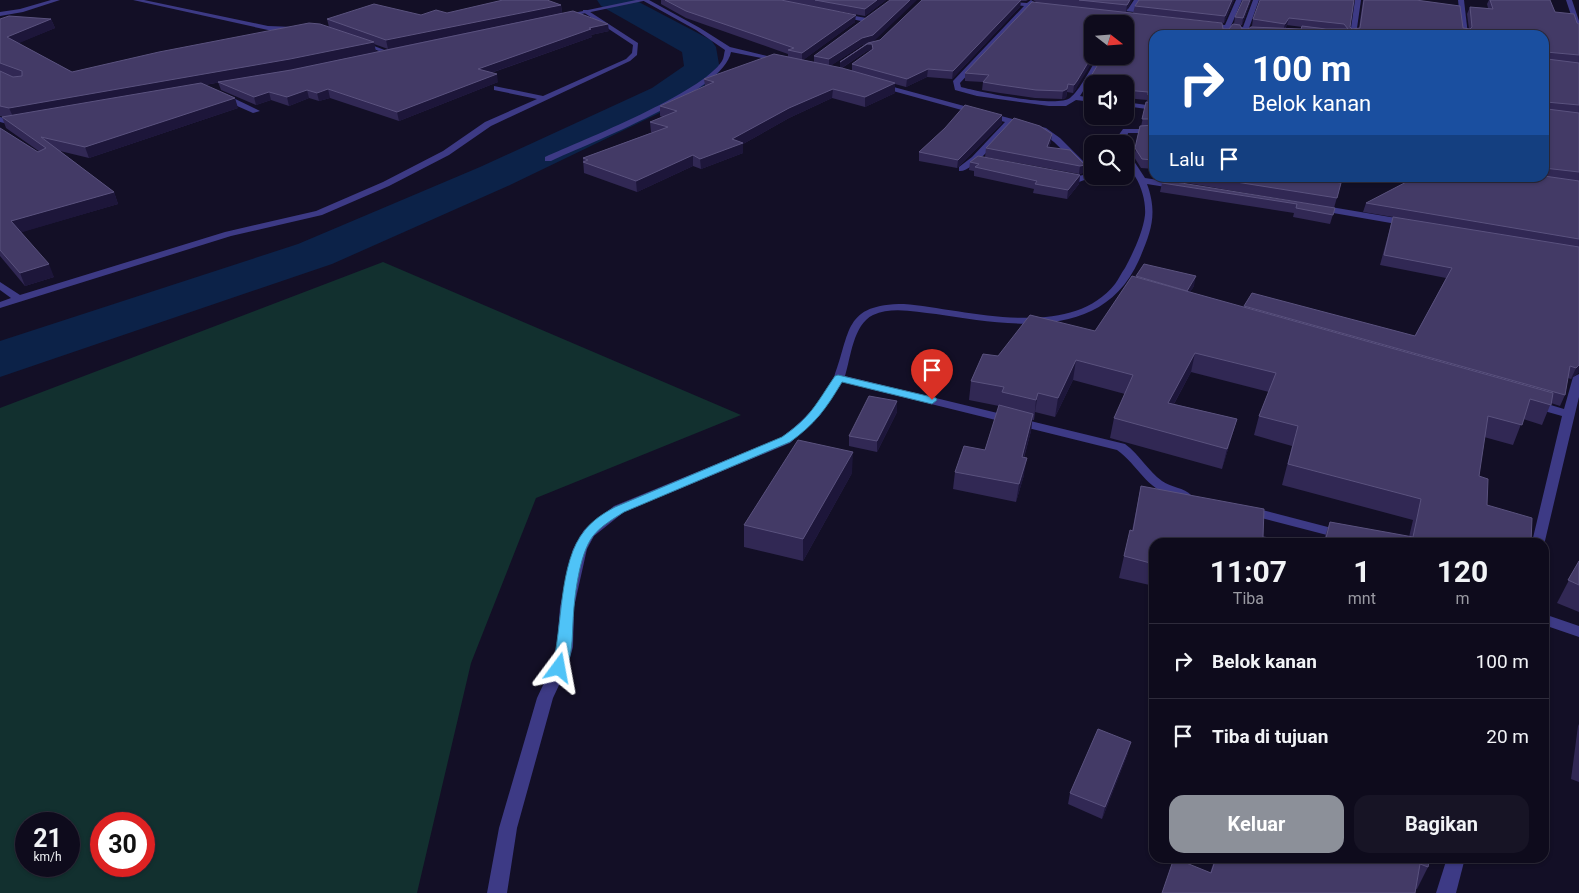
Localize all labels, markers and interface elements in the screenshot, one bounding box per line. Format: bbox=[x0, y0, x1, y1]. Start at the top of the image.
north arrow bbox=[1084, 15, 1134, 65]
map controls bbox=[1084, 15, 1134, 185]
text: 100 m bbox=[1252, 49, 1351, 90]
icon: right bbox=[1169, 50, 1234, 115]
button: sound bbox=[1084, 75, 1134, 125]
text: Belok kanan bbox=[1252, 91, 1371, 116]
button: search bbox=[1084, 135, 1134, 185]
icon: arrive bbox=[1215, 145, 1243, 173]
text: Lalu bbox=[1169, 148, 1205, 171]
pin bbox=[911, 349, 953, 400]
icon: arrive bbox=[918, 356, 946, 384]
text: 11:07 bbox=[1210, 554, 1287, 589]
text: 1 bbox=[1353, 554, 1370, 589]
text: 120 bbox=[1437, 554, 1488, 589]
text: Tiba bbox=[1233, 589, 1264, 608]
text: mnt bbox=[1348, 589, 1376, 608]
text: m bbox=[1455, 589, 1469, 608]
position arrow bbox=[532, 641, 584, 693]
icon: right bbox=[1169, 647, 1197, 675]
text: Belok kanan bbox=[1212, 650, 1317, 673]
text: 100 m bbox=[1476, 650, 1529, 673]
icon: arrive bbox=[1169, 722, 1197, 750]
text: Tiba di tujuan bbox=[1212, 725, 1328, 748]
text: 20 m bbox=[1486, 725, 1529, 748]
button: Keluar bbox=[1169, 795, 1344, 853]
button: Bagikan bbox=[1354, 795, 1529, 853]
speed limit sign: 30 bbox=[90, 812, 155, 877]
text: 21 bbox=[33, 824, 62, 853]
text: km/h bbox=[33, 850, 62, 864]

